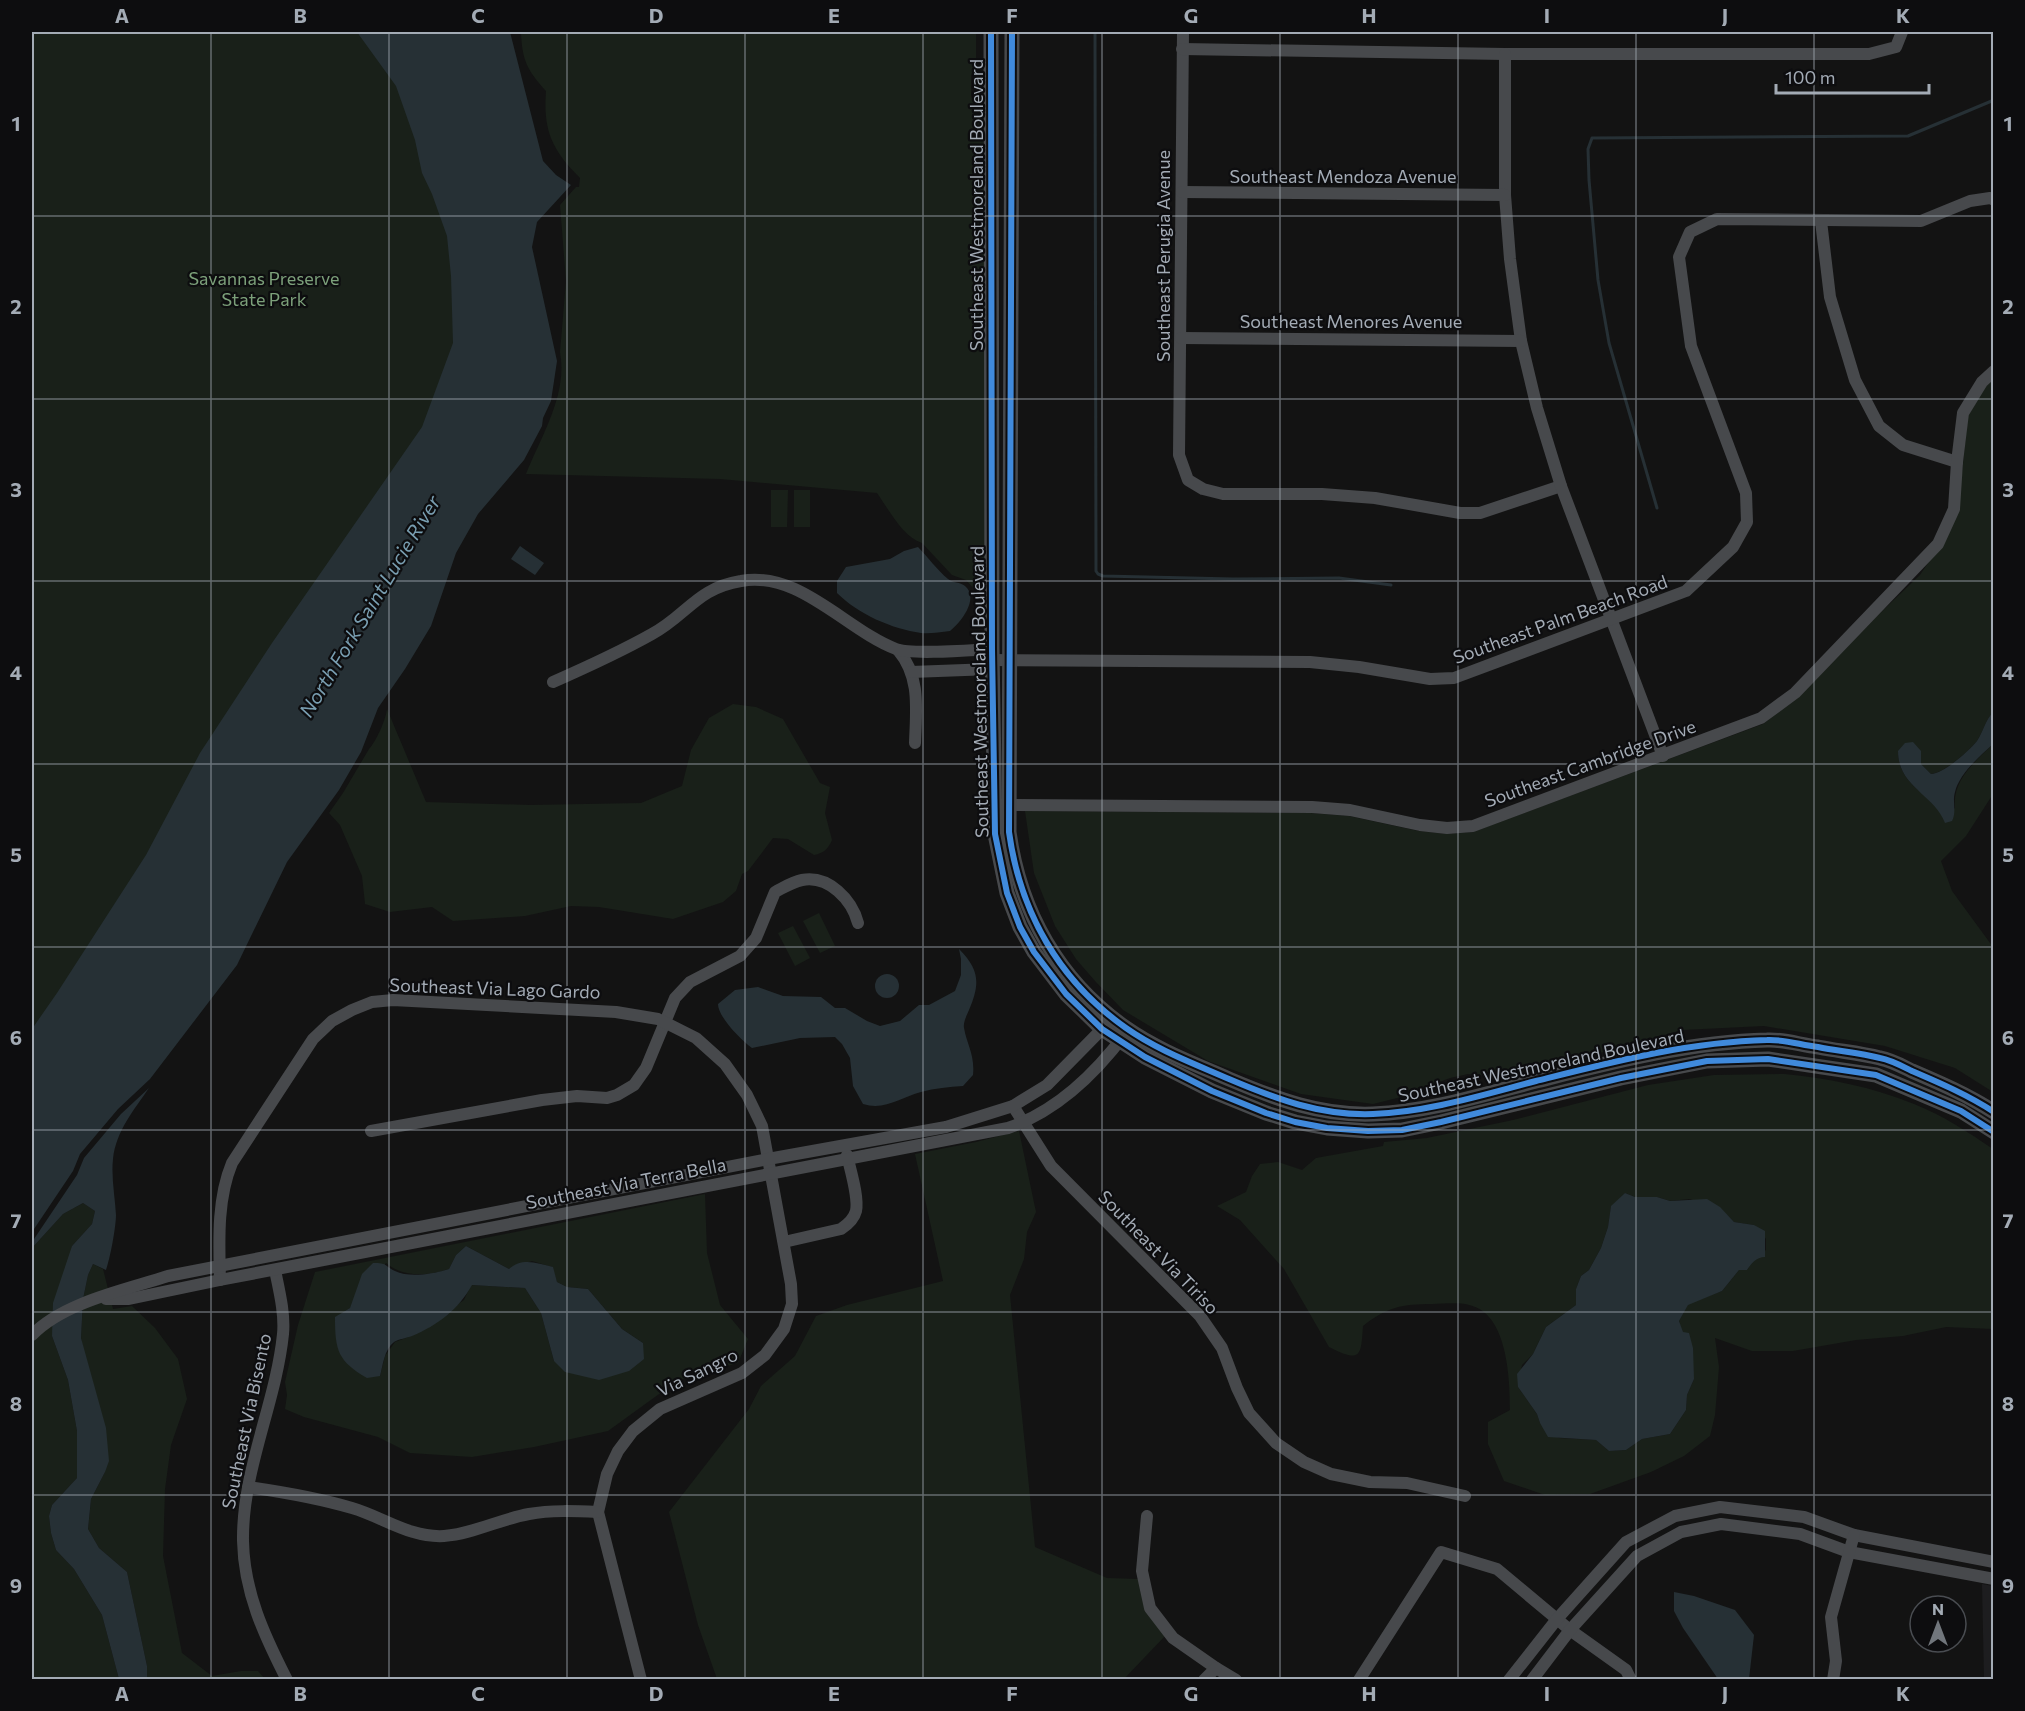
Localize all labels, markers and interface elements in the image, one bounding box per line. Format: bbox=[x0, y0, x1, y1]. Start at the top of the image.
text: A bbox=[115, 3, 129, 27]
text: B bbox=[293, 3, 307, 27]
text: C bbox=[471, 3, 485, 27]
text: D bbox=[649, 3, 663, 27]
text: E bbox=[828, 3, 840, 27]
text: F bbox=[1006, 3, 1018, 27]
text: G bbox=[1184, 3, 1198, 27]
text: H bbox=[1362, 3, 1377, 27]
text: I bbox=[1544, 3, 1550, 27]
text: J bbox=[1722, 3, 1728, 27]
text: K bbox=[1896, 3, 1910, 27]
scale bar bbox=[1776, 57, 1929, 95]
street label: Southeast Westmoreland Boulevard bbox=[965, 59, 987, 351]
text: 100 m bbox=[1785, 66, 1835, 88]
text: 1 bbox=[11, 111, 21, 135]
text: 1 bbox=[2003, 111, 2013, 135]
street label: Southeast Perugia Avenue bbox=[1152, 150, 1174, 362]
street label: Southeast Mendoza Avenue bbox=[1230, 165, 1456, 187]
park label: Savannas Preserve State Park bbox=[189, 267, 339, 310]
text: 2 bbox=[10, 294, 22, 318]
text: 2 bbox=[2002, 294, 2014, 318]
street label: Southeast Menores Avenue bbox=[1240, 310, 1462, 332]
text: 3 bbox=[10, 477, 22, 501]
text: 3 bbox=[2002, 477, 2014, 501]
water label: North Fork Saint Lucie River bbox=[293, 490, 445, 721]
street label: Southeast Westmoreland Boulevard bbox=[965, 546, 993, 838]
street label: Southeast Palm Beach Road bbox=[1450, 570, 1670, 668]
text: 4 bbox=[10, 660, 22, 684]
text: 4 bbox=[2002, 660, 2014, 684]
street label: Southeast Cambridge Drive bbox=[1481, 714, 1699, 812]
text: 5 bbox=[10, 842, 22, 866]
text: 5 bbox=[2002, 842, 2014, 866]
street label: Southeast Via Lago Gardo bbox=[389, 973, 601, 1003]
street label: Southeast Westmoreland Boulevard bbox=[1396, 1024, 1686, 1106]
text: 6 bbox=[10, 1025, 22, 1049]
text: 6 bbox=[2002, 1025, 2014, 1049]
street label: Southeast Via Terra Bella bbox=[524, 1153, 728, 1213]
street label: Southeast Via Tiriso bbox=[1094, 1185, 1224, 1319]
text: 7 bbox=[11, 1208, 22, 1232]
text: 7 bbox=[2003, 1208, 2014, 1232]
street label: Southeast Via Bisento bbox=[217, 1331, 275, 1511]
street label: Via Sangro bbox=[653, 1343, 741, 1401]
text: 8 bbox=[10, 1391, 22, 1415]
text: 8 bbox=[2002, 1391, 2014, 1415]
text: 9 bbox=[10, 1573, 22, 1597]
text: 9 bbox=[2002, 1573, 2014, 1597]
north arrow bbox=[1908, 1594, 1968, 1654]
text: N bbox=[1932, 1599, 1944, 1618]
text: A bbox=[115, 1681, 129, 1705]
text: B bbox=[293, 1681, 307, 1705]
text: C bbox=[471, 1681, 485, 1705]
text: D bbox=[649, 1681, 663, 1705]
text: E bbox=[828, 1681, 840, 1705]
text: F bbox=[1006, 1681, 1018, 1705]
text: G bbox=[1184, 1681, 1198, 1705]
text: H bbox=[1362, 1681, 1377, 1705]
text: I bbox=[1544, 1681, 1550, 1705]
text: J bbox=[1722, 1681, 1728, 1705]
text: K bbox=[1896, 1681, 1910, 1705]

